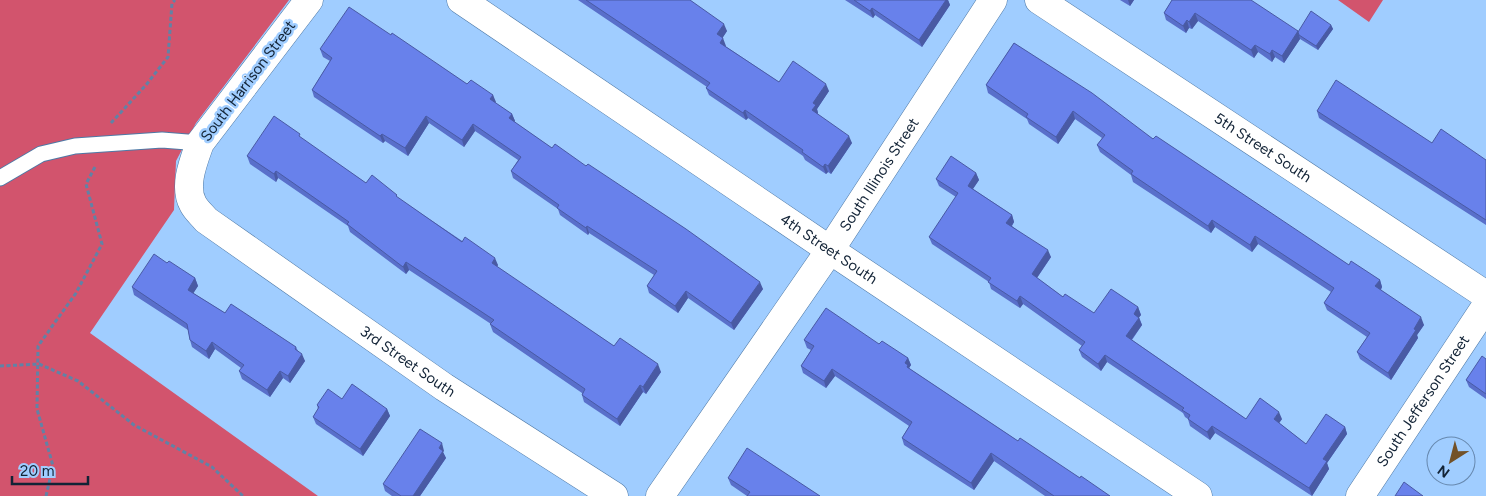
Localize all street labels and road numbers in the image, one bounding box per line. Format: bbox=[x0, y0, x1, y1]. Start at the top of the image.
street label: South Harrison Street bbox=[197, 17, 299, 145]
street label: 5th Street South bbox=[1211, 109, 1315, 186]
street label: South Illinois Street bbox=[836, 114, 923, 235]
street label: 4th Street South bbox=[777, 210, 881, 288]
street label: 3rd Street South bbox=[357, 322, 459, 401]
street label: South Jefferson Street bbox=[1373, 332, 1473, 470]

